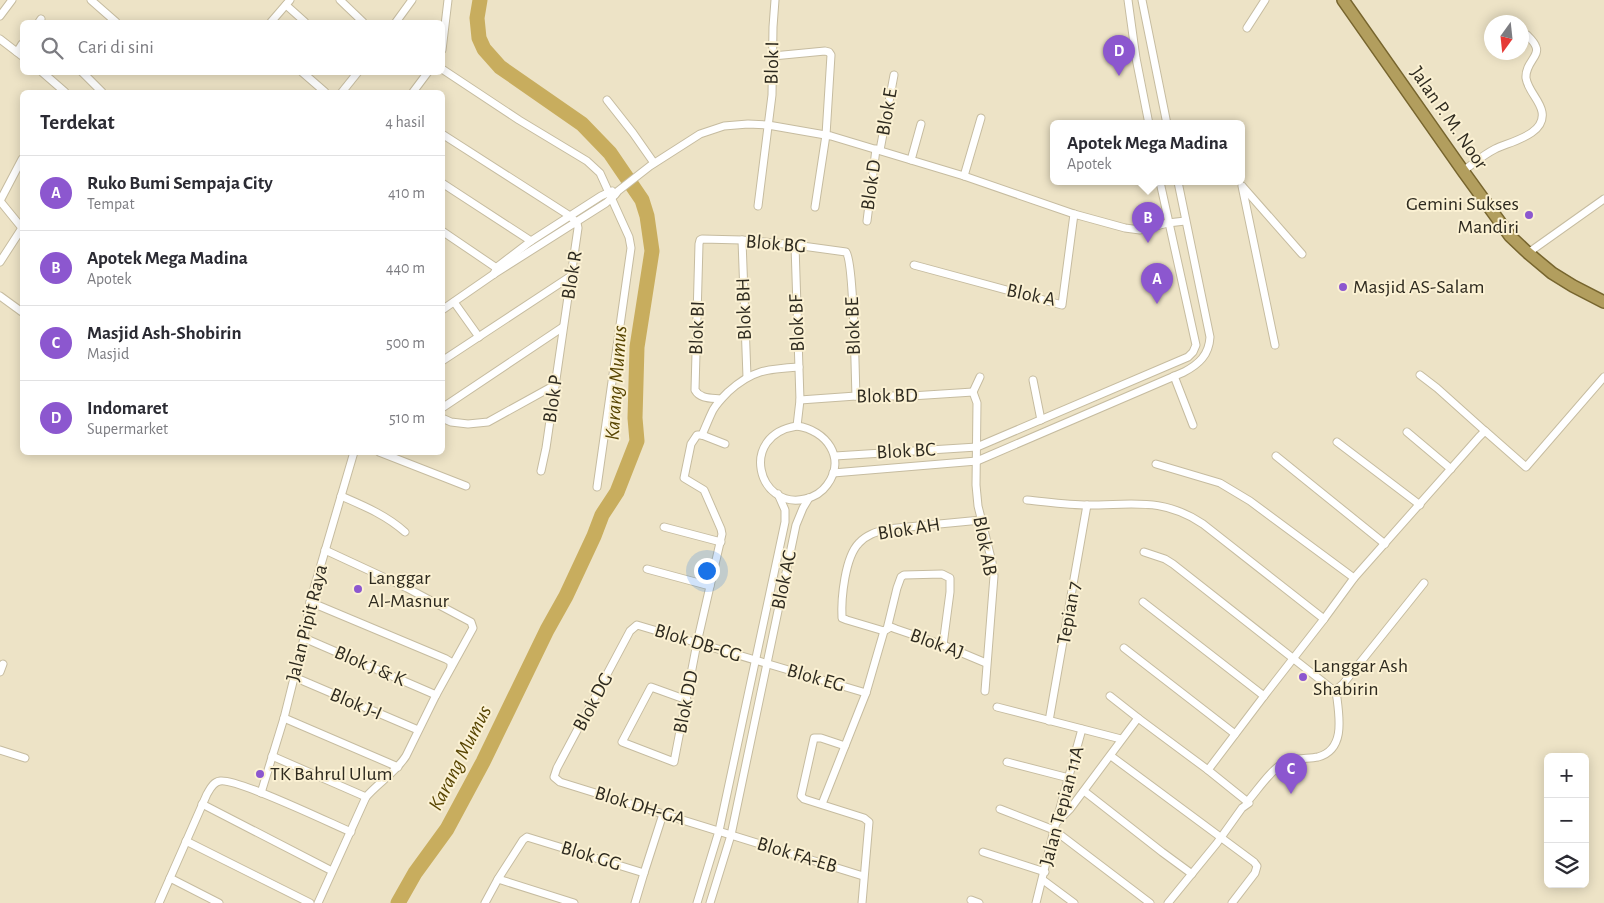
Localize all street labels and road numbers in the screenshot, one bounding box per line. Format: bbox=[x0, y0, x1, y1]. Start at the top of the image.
street label: Blok I bbox=[762, 41, 782, 85]
street label: Jalan P. M. Noor bbox=[1406, 63, 1492, 173]
street label: Blok E bbox=[873, 86, 901, 137]
street label: Blok D bbox=[858, 158, 884, 212]
street label: Blok BG bbox=[745, 231, 807, 257]
street label: Blok R bbox=[558, 249, 586, 301]
street label: Blok BH bbox=[733, 277, 755, 341]
street label: Blok A bbox=[1005, 280, 1058, 310]
street label: Blok BF bbox=[786, 294, 808, 352]
street label: Blok BE bbox=[842, 296, 864, 355]
street label: Blok BI bbox=[686, 301, 708, 355]
street label: Blok P bbox=[540, 374, 566, 424]
street label: Blok BD bbox=[856, 385, 918, 407]
street label: Blok BC bbox=[876, 439, 936, 463]
street label: Blok AH bbox=[876, 514, 942, 544]
street label: Blok AB bbox=[969, 515, 1001, 577]
street label: Blok AC bbox=[768, 549, 800, 611]
street label: Jalan Pipit Raya bbox=[283, 562, 331, 684]
street label: Tepian 7 bbox=[1054, 580, 1084, 646]
street label: Blok DB-CG bbox=[652, 620, 744, 666]
street label: Blok AJ bbox=[907, 625, 967, 663]
street label: Blok J & K bbox=[331, 642, 409, 690]
street label: Blok EG bbox=[785, 660, 847, 696]
street label: Blok DD bbox=[670, 669, 702, 735]
street label: Blok DG bbox=[569, 670, 617, 734]
street label: Blok J-I bbox=[327, 684, 385, 724]
street label: Jalan Tepian 11A bbox=[1036, 743, 1088, 868]
street label: Blok DH-GA bbox=[592, 783, 688, 829]
street label: Blok FA-EB bbox=[755, 833, 839, 877]
street label: Blok GG bbox=[558, 837, 624, 875]

